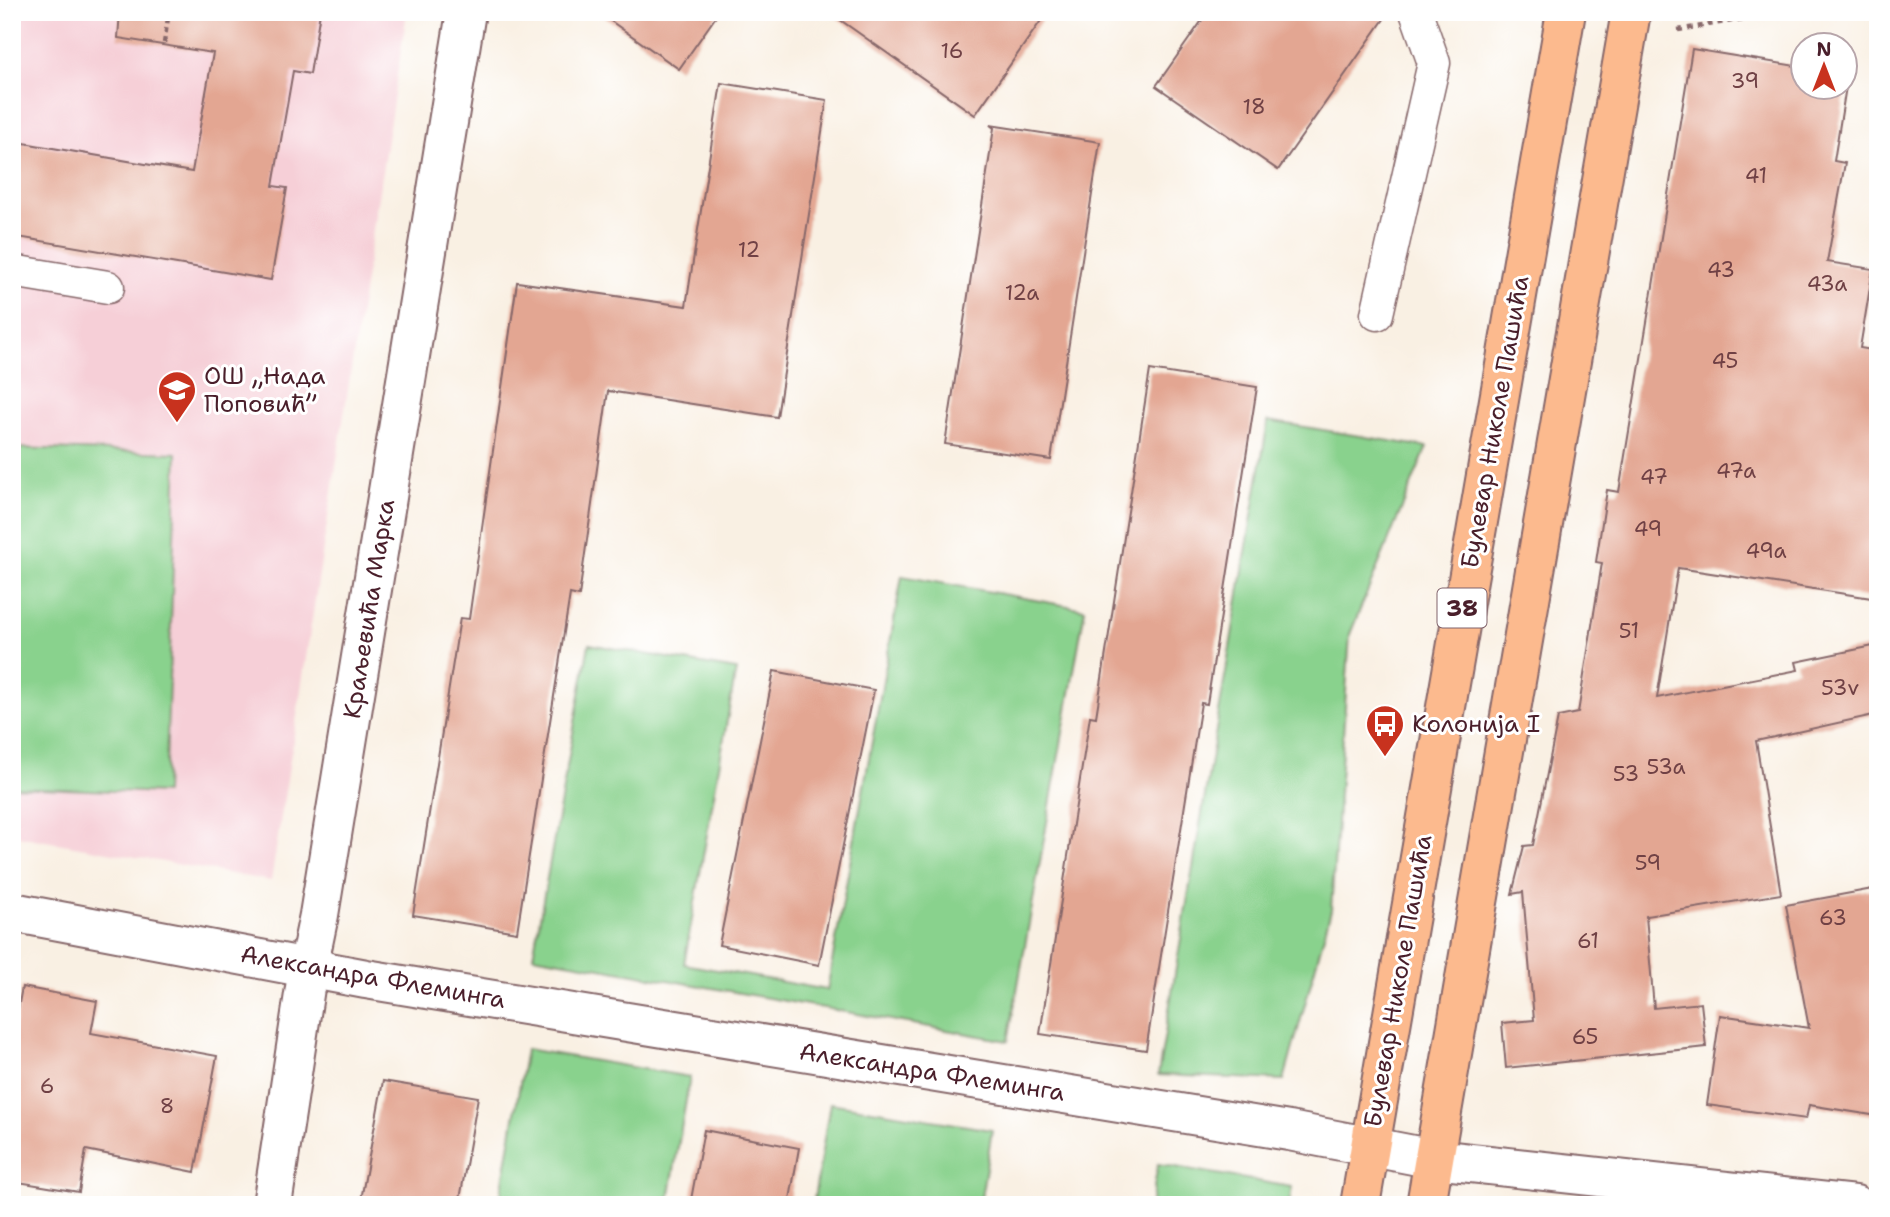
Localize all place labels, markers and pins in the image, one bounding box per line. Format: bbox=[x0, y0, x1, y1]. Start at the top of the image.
place label: ОШ „Нада Поповић” bbox=[204, 360, 326, 420]
school or university icon: ОШ „Нада Поповић” bbox=[156, 369, 198, 424]
bus stop icon: Колонија I bbox=[1364, 703, 1406, 758]
place label: Колонија I bbox=[1412, 708, 1540, 740]

